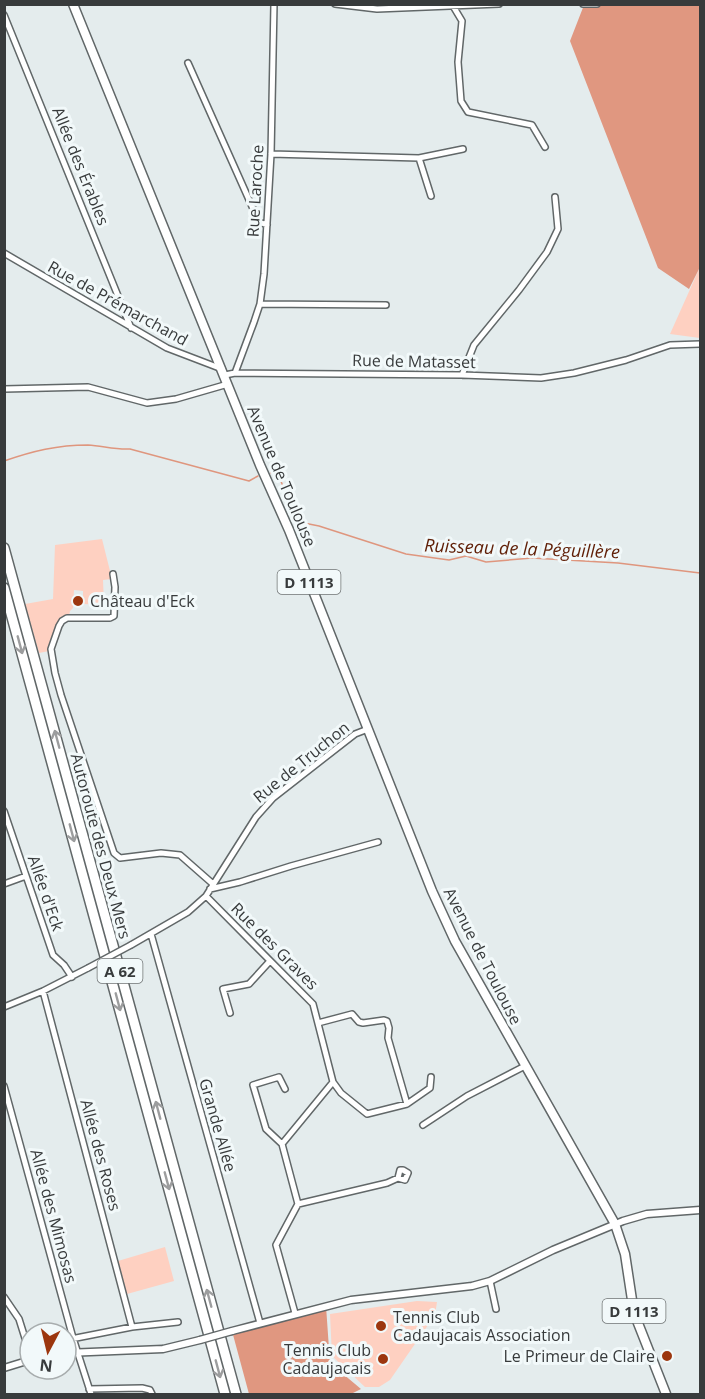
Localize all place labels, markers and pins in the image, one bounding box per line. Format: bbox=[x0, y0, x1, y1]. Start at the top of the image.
place label: Château d'Eck bbox=[90, 590, 195, 612]
marker: Château d'Eck bbox=[71, 594, 85, 608]
place label: Tennis Club Cadaujacais Association bbox=[393, 1306, 571, 1346]
marker: Tennis Club Cadaujacais Association bbox=[374, 1319, 388, 1333]
place label: Tennis Club Cadaujacais bbox=[282, 1339, 371, 1379]
place label: Le Primeur de Claire bbox=[504, 1345, 655, 1367]
marker: Le Primeur de Claire bbox=[660, 1349, 674, 1363]
marker: Tennis Club Cadaujacais bbox=[376, 1352, 390, 1366]

